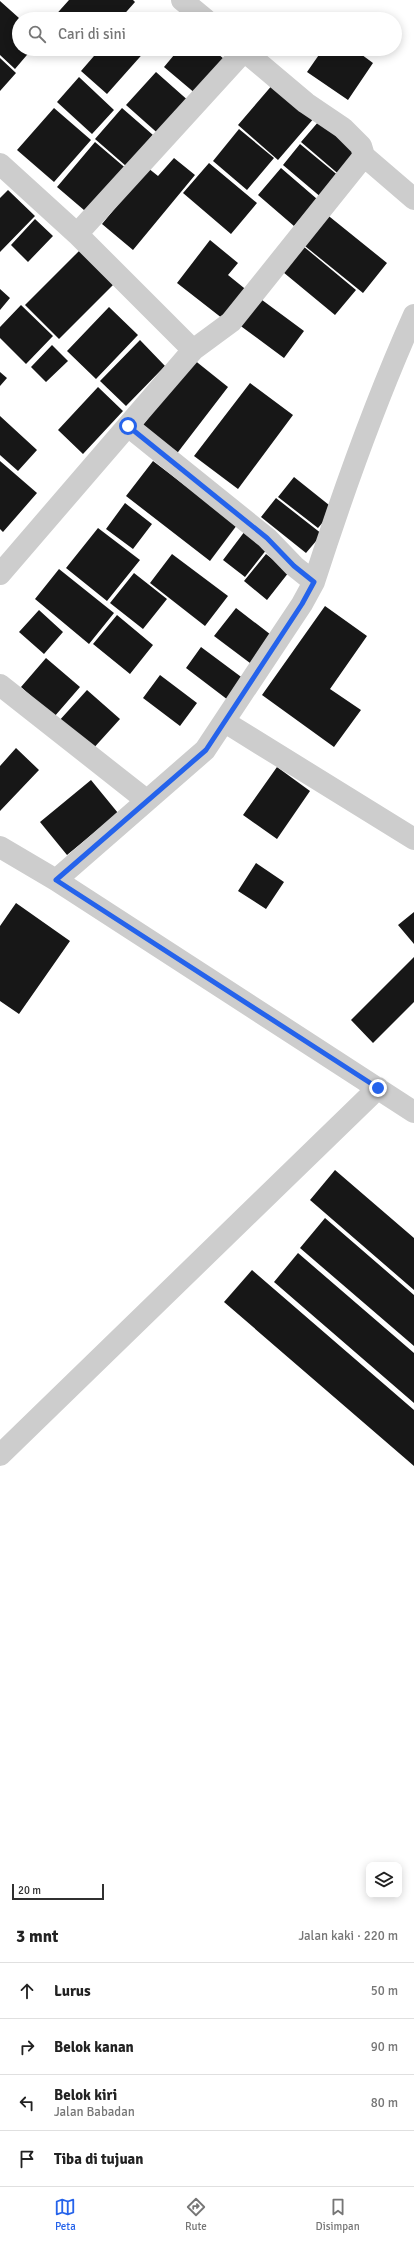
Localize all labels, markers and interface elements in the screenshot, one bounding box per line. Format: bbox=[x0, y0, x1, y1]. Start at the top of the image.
search box bbox=[12, 12, 402, 56]
icon: search bbox=[26, 23, 48, 45]
text: Cari di sini bbox=[58, 25, 126, 43]
route start bbox=[119, 417, 137, 435]
route end bbox=[369, 1079, 387, 1097]
map controls bbox=[366, 1862, 402, 1898]
button: layers bbox=[366, 1862, 402, 1898]
scale bar bbox=[12, 1882, 104, 1901]
text: 20 m bbox=[18, 1884, 41, 1897]
text: 3 mnt bbox=[16, 1926, 58, 1947]
text: Jalan kaki · 220 m bbox=[299, 1928, 398, 1944]
icon: ahead bbox=[16, 1980, 38, 2002]
text: Lurus bbox=[54, 1982, 91, 2000]
text: 50 m bbox=[371, 1983, 398, 1999]
icon: right bbox=[16, 2036, 38, 2058]
text: Belok kanan bbox=[54, 2038, 134, 2056]
text: 90 m bbox=[371, 2039, 398, 2055]
text: Belok kiri bbox=[54, 2086, 117, 2104]
icon: left bbox=[16, 2092, 38, 2114]
text: 80 m bbox=[371, 2095, 398, 2111]
text: Jalan Babadan bbox=[54, 2104, 135, 2120]
icon: arrive bbox=[16, 2148, 38, 2170]
text: Tiba di tujuan bbox=[54, 2150, 144, 2168]
tab: Peta bbox=[54, 2196, 76, 2233]
tab: Rute bbox=[185, 2196, 207, 2233]
tab: Disimpan bbox=[316, 2196, 360, 2233]

